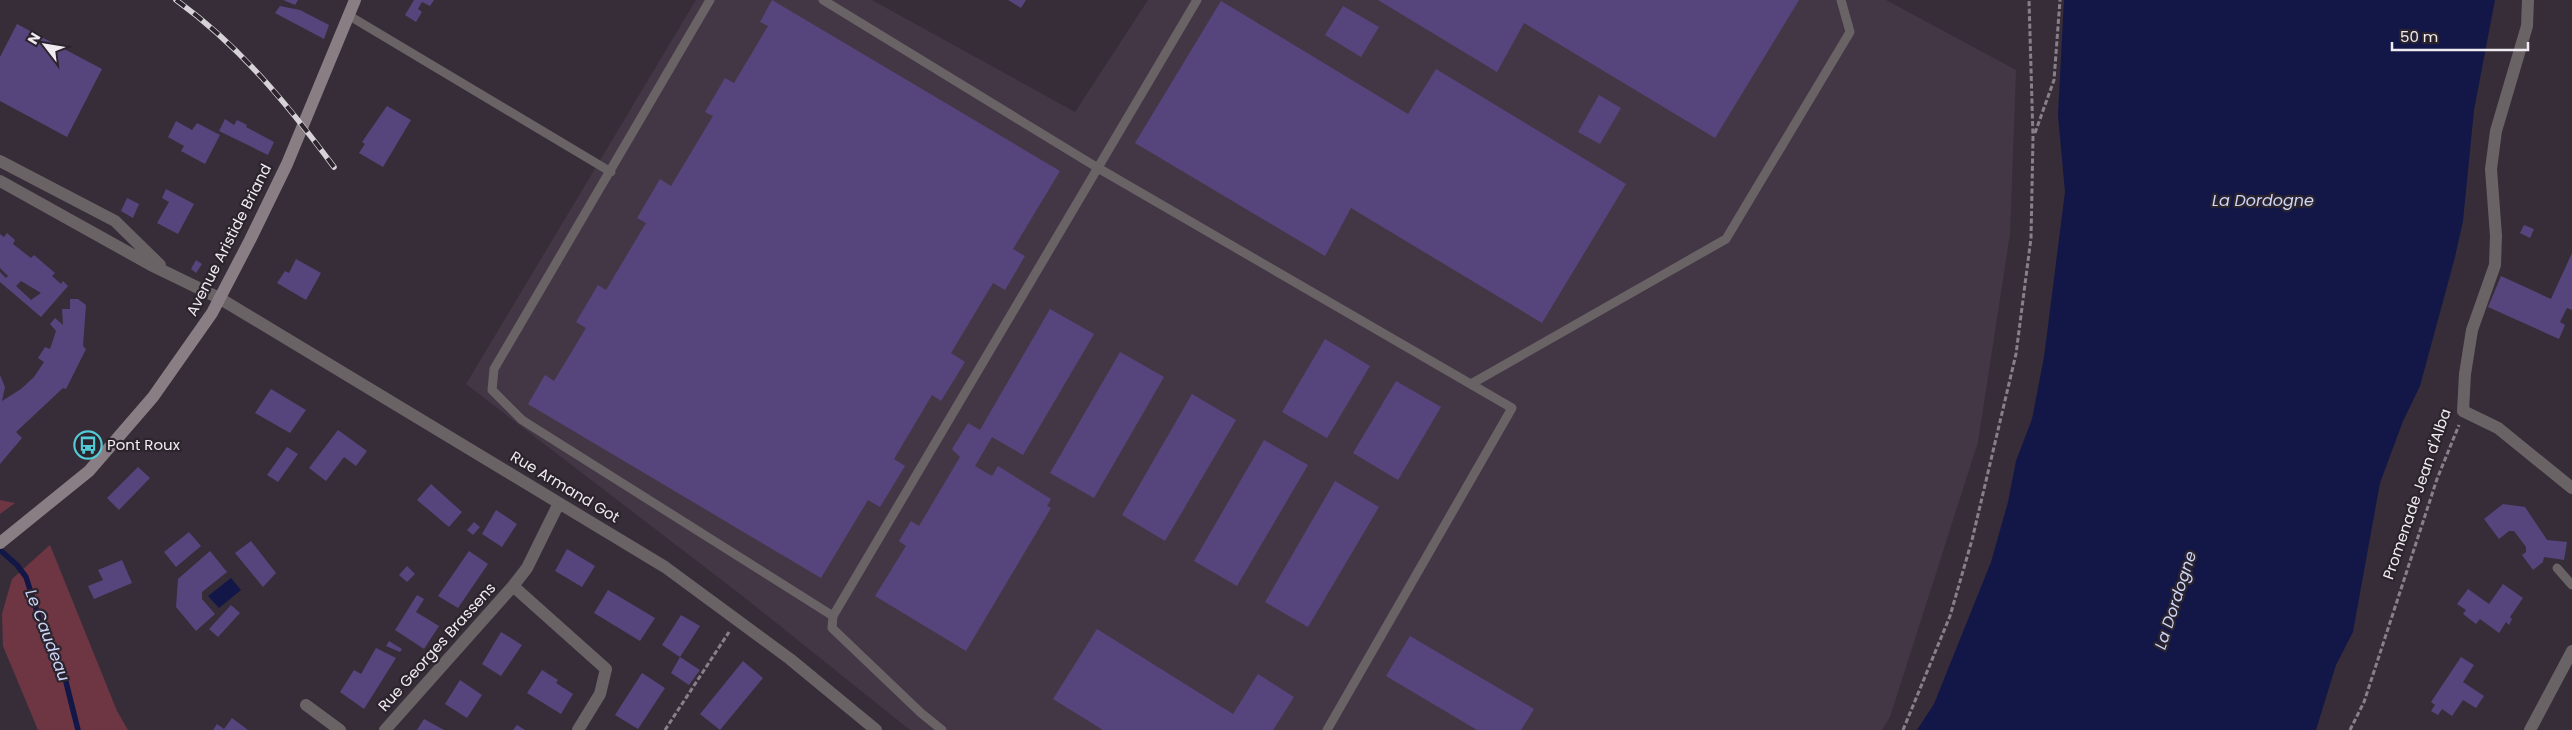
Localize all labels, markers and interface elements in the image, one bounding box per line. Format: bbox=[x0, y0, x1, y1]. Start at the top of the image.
north arrow bbox=[20, 20, 70, 70]
scale bar bbox=[2392, 20, 2528, 52]
text: 50 m bbox=[2400, 26, 2438, 47]
text: N bbox=[23, 29, 45, 48]
street label: Avenue Aristide Briand bbox=[181, 160, 276, 320]
water label: La Dordogne bbox=[2212, 189, 2314, 212]
street label: Promenade Jean d'Alba bbox=[2377, 406, 2456, 582]
bus stop icon: Pont Roux bbox=[73, 430, 103, 460]
place label: Pont Roux bbox=[107, 434, 180, 455]
street label: Rue Armand Got bbox=[507, 446, 624, 527]
water label: La Dordogne bbox=[2149, 548, 2202, 652]
street label: Rue Georges Brassens bbox=[373, 578, 500, 716]
water label: Le Caudeau bbox=[19, 586, 76, 684]

